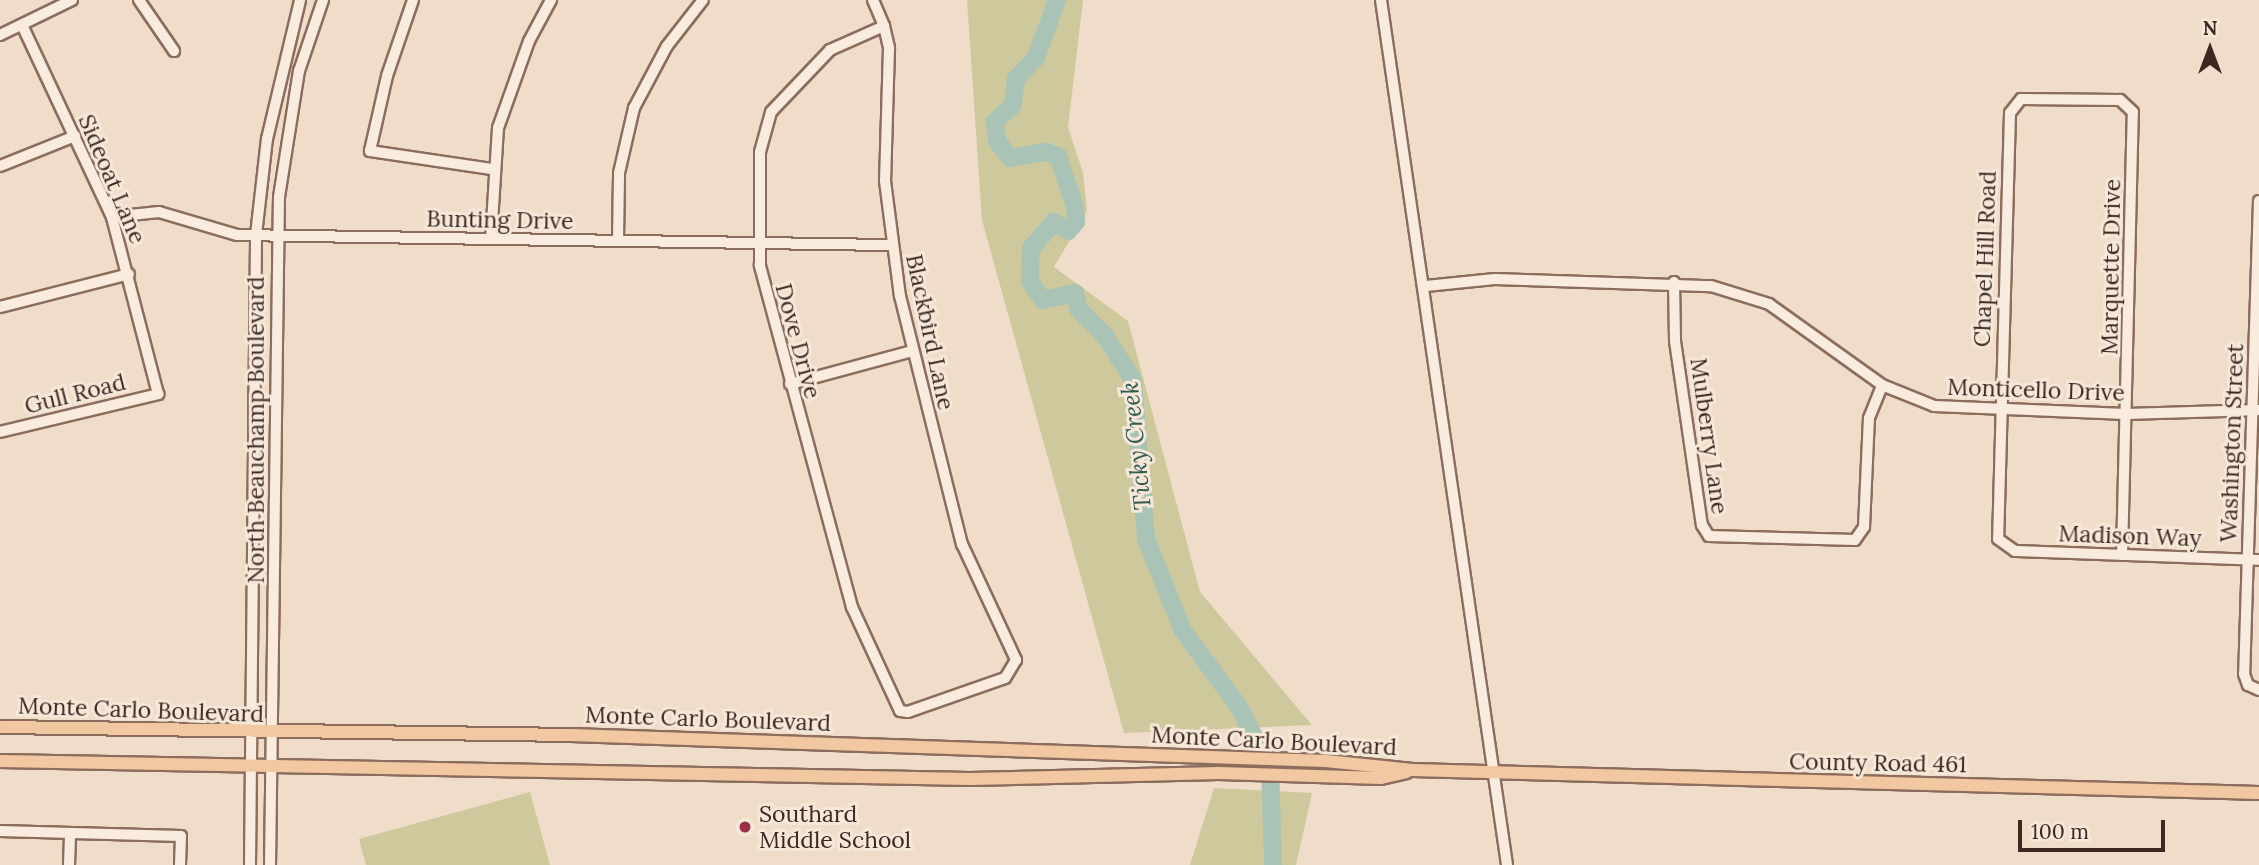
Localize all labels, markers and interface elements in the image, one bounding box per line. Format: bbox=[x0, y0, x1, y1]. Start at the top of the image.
north arrow bbox=[2175, 14, 2245, 84]
text: N bbox=[2203, 16, 2217, 40]
street label: Sideoat Lane bbox=[72, 110, 152, 248]
street label: Chapel Hill Road bbox=[1968, 170, 2002, 348]
street label: Marquette Drive bbox=[2096, 179, 2126, 355]
street label: Bunting Drive bbox=[426, 205, 574, 235]
street label: Blackbird Lane bbox=[900, 252, 960, 412]
street label: North Beauchamp Boulevard bbox=[242, 277, 270, 583]
street label: Dove Drive bbox=[769, 280, 827, 402]
street label: Washington Street bbox=[2215, 343, 2249, 543]
street label: Mulberry Lane bbox=[1684, 356, 1734, 516]
street label: Gull Road bbox=[22, 368, 128, 420]
street label: Monticello Drive bbox=[1947, 373, 2125, 407]
water label: Ticky Creek bbox=[1115, 380, 1157, 512]
street label: Madison Way bbox=[2058, 520, 2202, 552]
street label: Monte Carlo Boulevard bbox=[18, 692, 264, 728]
street label: Monte Carlo Boulevard bbox=[585, 701, 831, 737]
street label: Monte Carlo Boulevard bbox=[1150, 721, 1398, 761]
street label: County Road 461 bbox=[1789, 748, 1967, 778]
place label: Southard Middle School bbox=[759, 800, 911, 854]
scale bar bbox=[2021, 806, 2168, 850]
text: 100 m bbox=[2031, 818, 2089, 845]
marker: Southard Middle School bbox=[737, 819, 753, 835]

